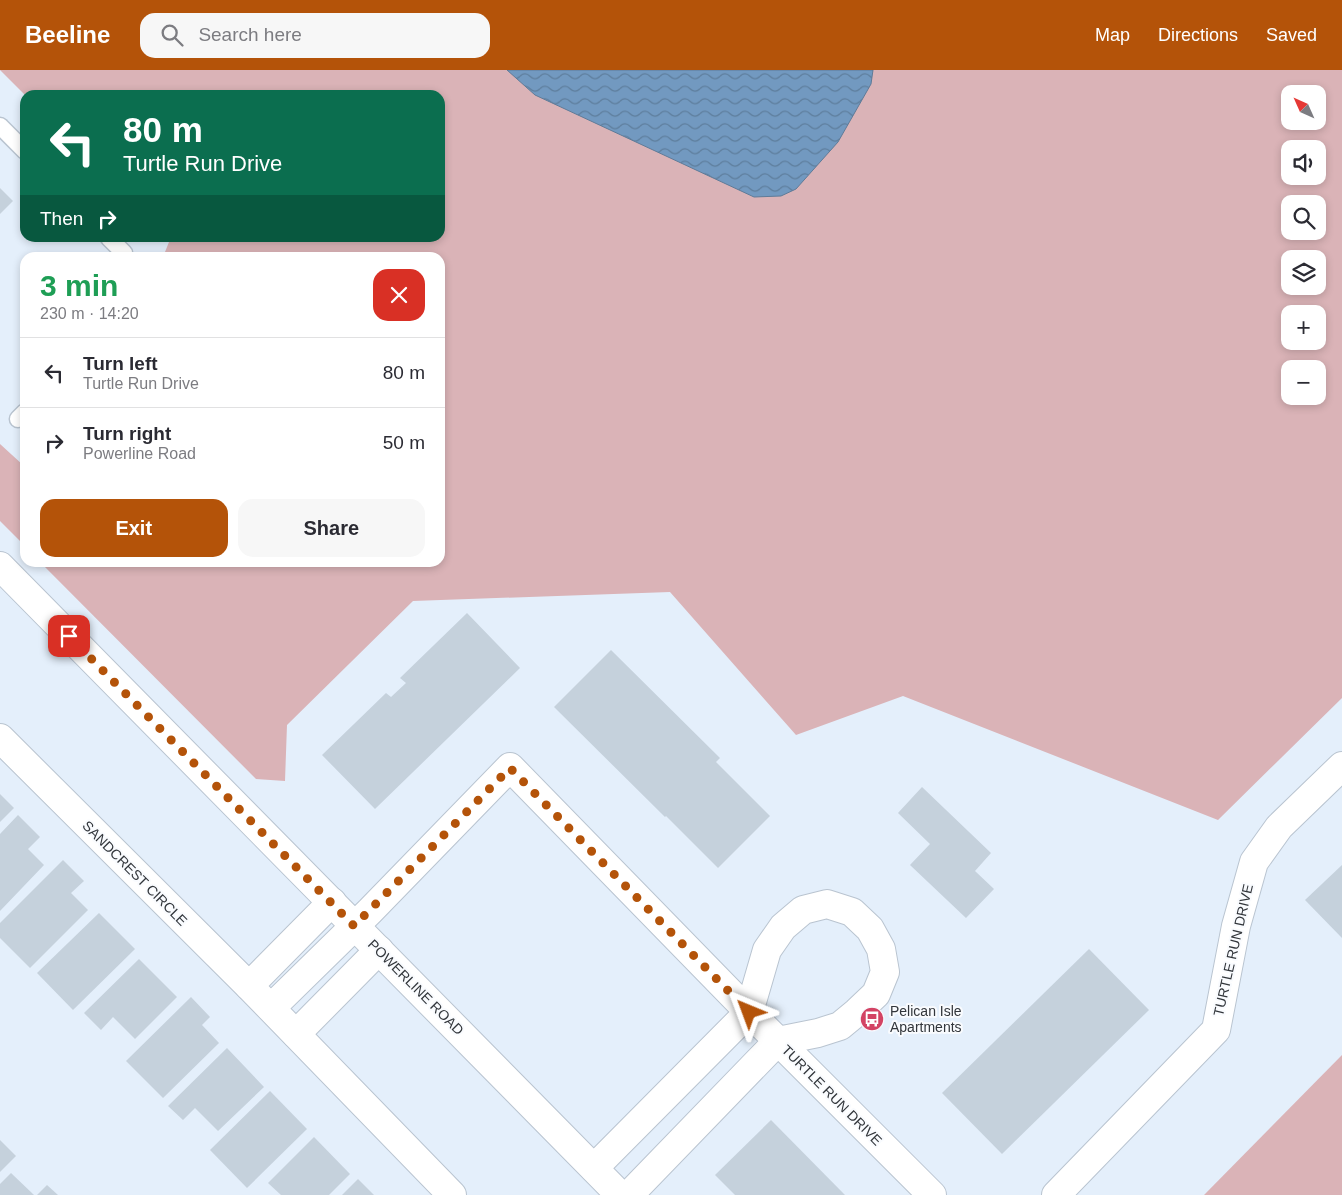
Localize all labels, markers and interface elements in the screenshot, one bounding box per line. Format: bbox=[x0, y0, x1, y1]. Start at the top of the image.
search box bbox=[140, 13, 490, 58]
text: Beeline bbox=[25, 21, 110, 48]
icon: search bbox=[158, 21, 186, 49]
text: Search here bbox=[198, 24, 302, 45]
text: Map bbox=[1095, 25, 1130, 45]
text: Directions bbox=[1158, 25, 1238, 45]
text: Saved bbox=[1266, 25, 1317, 45]
north arrow bbox=[1281, 85, 1326, 130]
map controls bbox=[1281, 85, 1326, 405]
icon: left bbox=[40, 110, 105, 175]
text: 80 m bbox=[123, 110, 203, 149]
button: sound bbox=[1281, 140, 1326, 185]
text: Turtle Run Drive bbox=[123, 151, 282, 176]
button: search bbox=[1281, 195, 1326, 240]
icon: right bbox=[93, 205, 121, 233]
text: Then bbox=[40, 208, 83, 229]
button: layers bbox=[1281, 250, 1326, 295]
text: 3 min bbox=[40, 269, 118, 302]
button: close bbox=[373, 269, 425, 321]
text: 230 m · 14:20 bbox=[40, 305, 139, 322]
button: + bbox=[1281, 305, 1326, 350]
text: Turn left bbox=[83, 353, 158, 374]
icon: left bbox=[40, 359, 68, 387]
button: − bbox=[1281, 360, 1326, 405]
text: 80 m bbox=[383, 362, 425, 383]
text: Turtle Run Drive bbox=[83, 375, 199, 392]
text: Turn right bbox=[83, 423, 171, 444]
icon: right bbox=[40, 429, 68, 457]
text: 50 m bbox=[383, 432, 425, 453]
text: Powerline Road bbox=[83, 445, 196, 462]
button: Exit bbox=[40, 499, 228, 557]
button: Share bbox=[238, 499, 425, 557]
pin bbox=[48, 615, 90, 657]
icon: arrive bbox=[55, 622, 83, 650]
street label: SANDCREST CIRCLE bbox=[79, 817, 191, 929]
street label: TURTLE RUN DRIVE bbox=[1210, 882, 1256, 1018]
street label: POWERLINE ROAD bbox=[365, 936, 467, 1038]
position arrow bbox=[722, 985, 774, 1037]
place label: Pelican Isle Apartments bbox=[890, 1003, 962, 1035]
bus stop icon: Pelican Isle Apartments bbox=[859, 1006, 885, 1032]
street label: TURTLE RUN DRIVE bbox=[779, 1042, 885, 1148]

